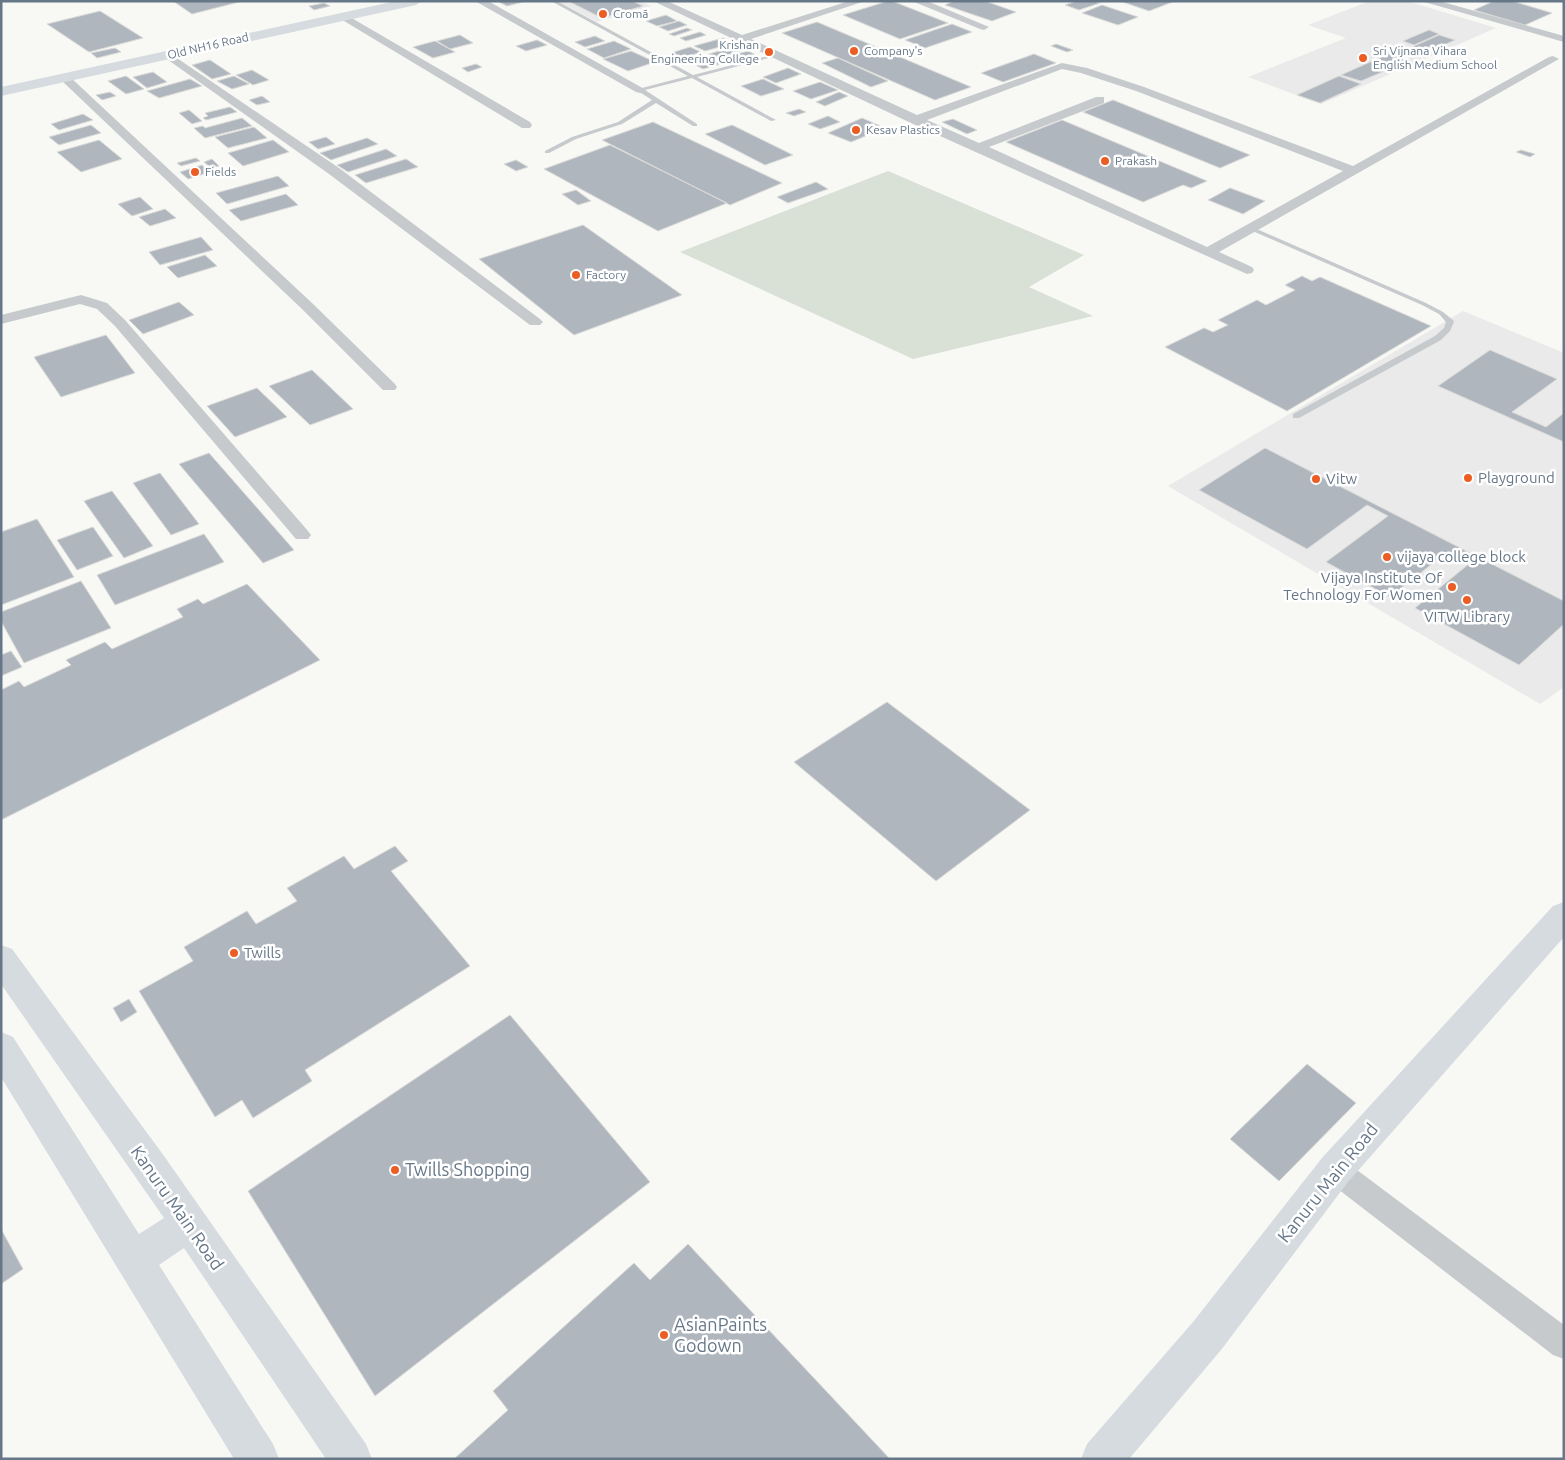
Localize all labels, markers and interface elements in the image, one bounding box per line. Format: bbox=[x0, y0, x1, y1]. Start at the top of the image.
place label: Cromā bbox=[613, 7, 648, 20]
marker: Cromā bbox=[597, 8, 609, 20]
street label: Old NH16 Road bbox=[166, 30, 250, 61]
place label: Krishan Engineering College bbox=[651, 38, 759, 65]
place label: Company's bbox=[864, 44, 923, 57]
place label: Sri Vijnana Vihara English Medium School bbox=[1373, 44, 1497, 71]
marker: Company's bbox=[848, 45, 860, 57]
marker: Krishan Engineering College bbox=[763, 46, 775, 58]
marker: Sri Vijnana Vihara English Medium School bbox=[1357, 52, 1369, 64]
place label: Kesav Plastics bbox=[866, 123, 940, 136]
marker: Kesav Plastics bbox=[850, 124, 862, 136]
place label: Prakash bbox=[1115, 154, 1157, 167]
marker: Prakash bbox=[1099, 155, 1111, 167]
place label: Fields bbox=[205, 165, 236, 178]
marker: Fields bbox=[189, 166, 201, 178]
place label: Factory bbox=[586, 268, 626, 281]
marker: Factory bbox=[570, 269, 582, 281]
place label: Playground bbox=[1478, 469, 1555, 486]
place label: Vitw bbox=[1326, 470, 1358, 487]
marker: Playground bbox=[1462, 472, 1474, 484]
marker: Vitw bbox=[1310, 473, 1322, 485]
place label: vijaya college block bbox=[1397, 548, 1526, 565]
marker: vijaya college block bbox=[1381, 551, 1393, 563]
place label: Vijaya Institute Of Technology For Women bbox=[1283, 569, 1442, 603]
marker: Vijaya Institute Of Technology For Women bbox=[1446, 581, 1458, 593]
marker: VITW Library bbox=[1461, 594, 1473, 606]
place label: VITW Library bbox=[1424, 608, 1510, 625]
place label: Twills bbox=[244, 944, 281, 961]
marker: Twills bbox=[228, 947, 240, 959]
street label: Kanuru Main Road bbox=[1273, 1119, 1381, 1246]
street label: Kanuru Main Road bbox=[127, 1141, 228, 1273]
place label: Twills Shopping bbox=[405, 1159, 530, 1179]
marker: Twills Shopping bbox=[389, 1164, 401, 1176]
place label: AsianPaints Godown bbox=[674, 1314, 767, 1355]
marker: AsianPaints Godown bbox=[658, 1329, 670, 1341]

